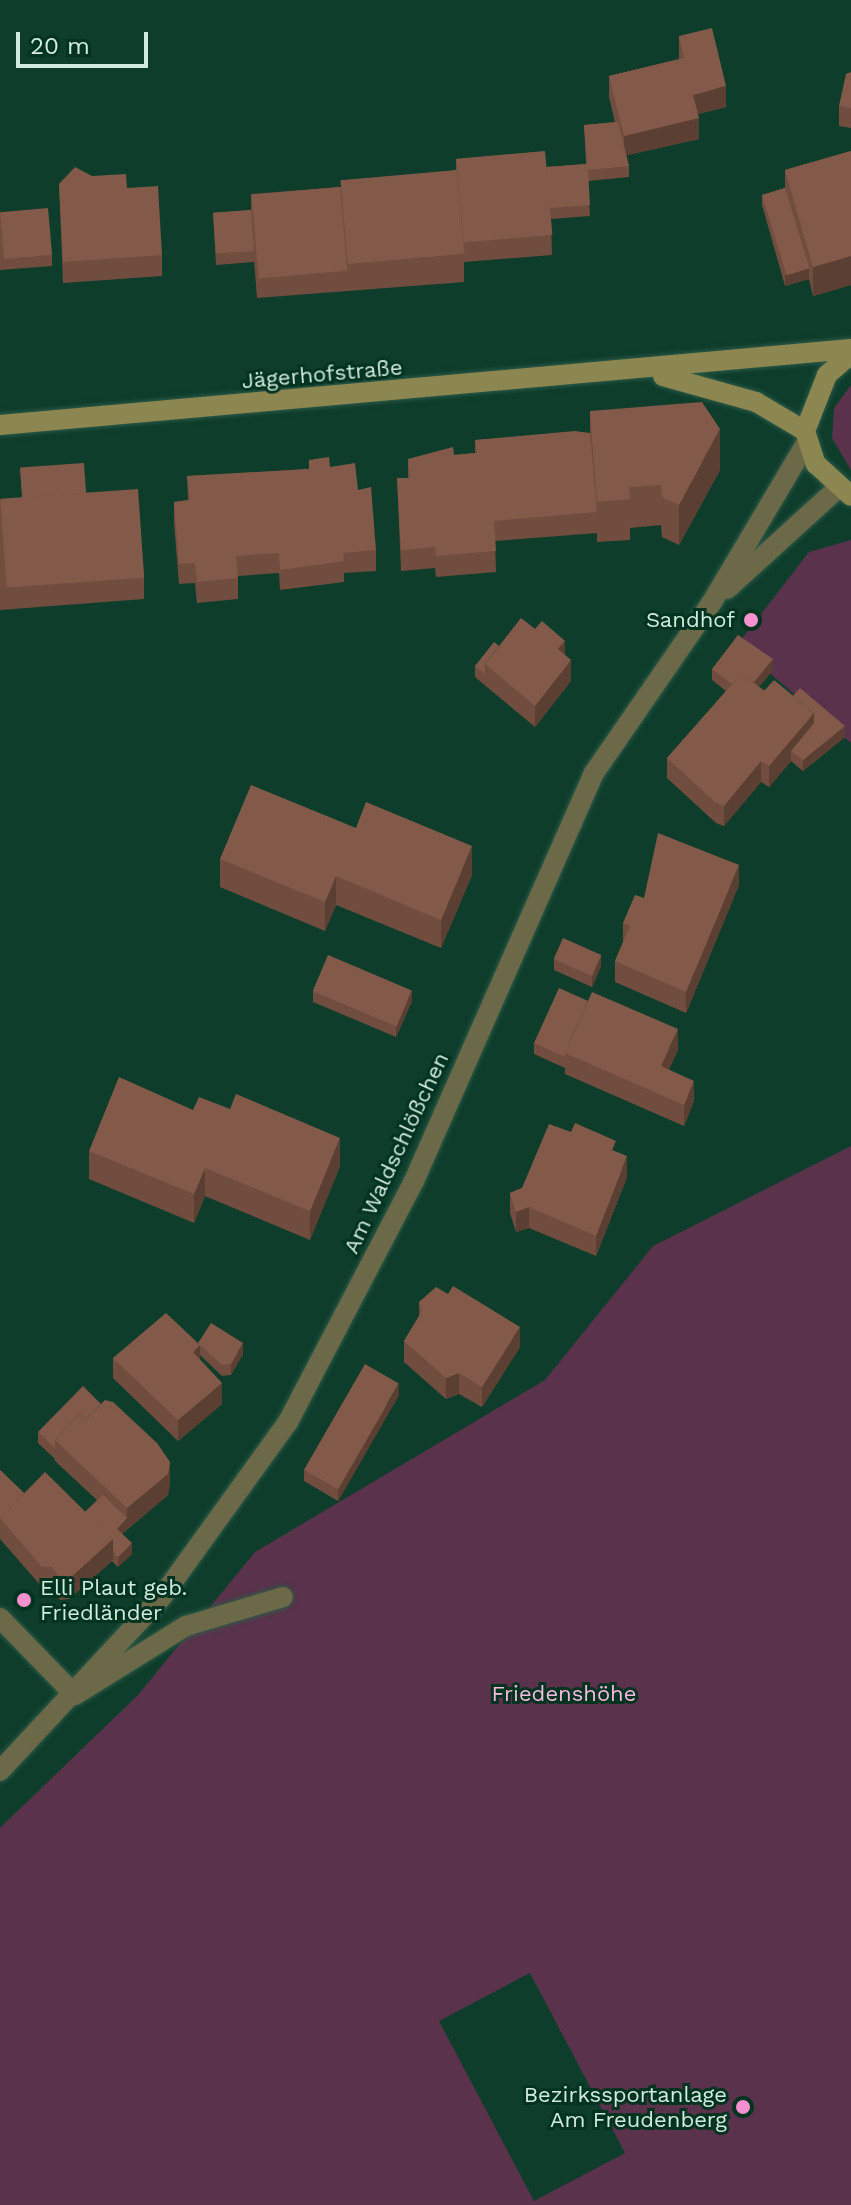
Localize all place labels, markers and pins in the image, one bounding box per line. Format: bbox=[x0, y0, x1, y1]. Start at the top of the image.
place label: Sandhof bbox=[646, 607, 735, 633]
marker: Sandhof bbox=[742, 611, 760, 629]
place label: Elli Plaut geb. Friedländer bbox=[40, 1574, 187, 1626]
marker: Elli Plaut geb. Friedländer bbox=[15, 1591, 33, 1609]
place label: Bezirkssportanlage Am Freudenberg bbox=[524, 2081, 727, 2132]
marker: Bezirkssportanlage Am Freudenberg bbox=[734, 2098, 752, 2116]

